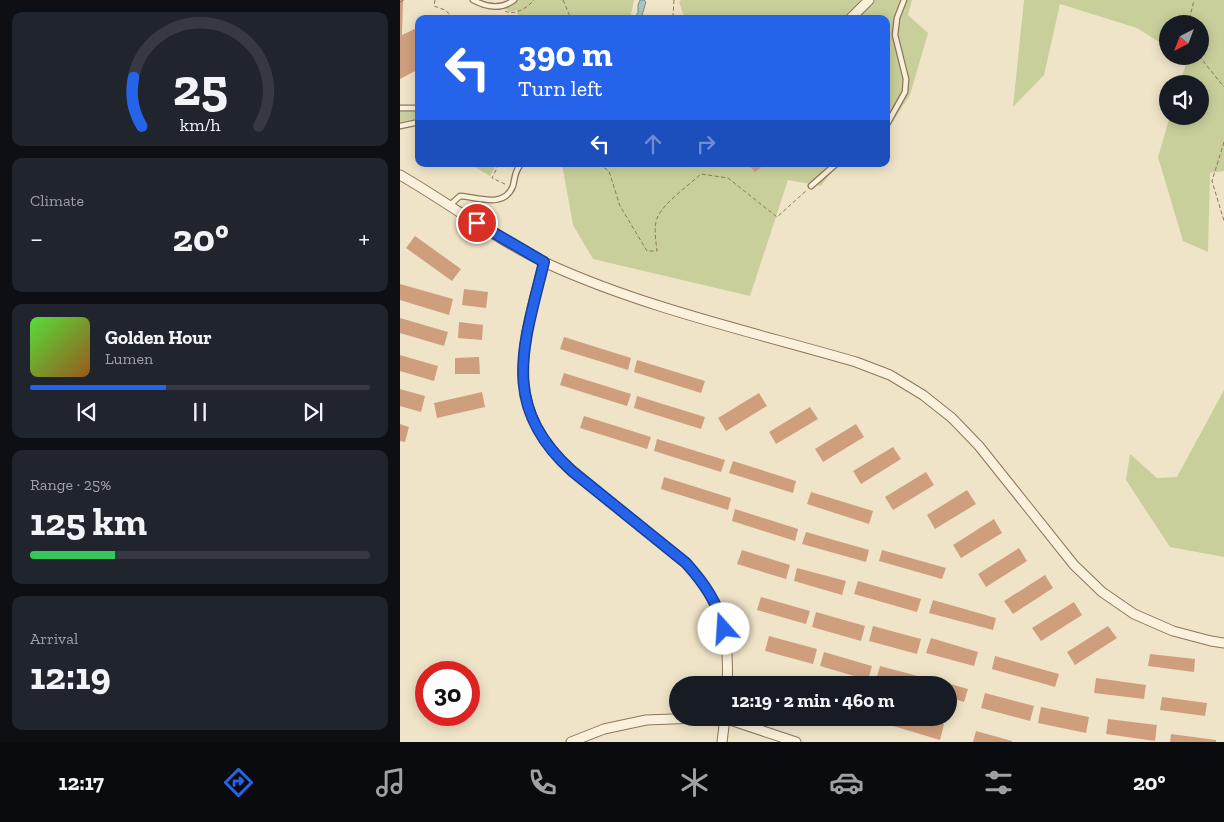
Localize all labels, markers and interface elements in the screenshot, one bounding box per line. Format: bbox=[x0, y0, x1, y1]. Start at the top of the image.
north arrow bbox=[1159, 15, 1209, 65]
map controls bbox=[1159, 15, 1209, 125]
text: 390 m bbox=[518, 33, 613, 75]
icon: left bbox=[435, 35, 500, 100]
text: 25 bbox=[172, 56, 228, 118]
text: Turn left bbox=[518, 75, 602, 102]
button: sound bbox=[1159, 75, 1209, 125]
text: km/h bbox=[180, 114, 220, 136]
icon: left bbox=[586, 130, 614, 158]
icon: ahead bbox=[639, 130, 667, 158]
icon: right bbox=[692, 130, 720, 158]
text: Climate bbox=[30, 191, 84, 210]
pin bbox=[456, 202, 498, 244]
icon: arrive bbox=[463, 209, 491, 237]
text: 20° bbox=[173, 215, 229, 261]
text: − bbox=[30, 222, 43, 255]
text: + bbox=[358, 222, 370, 255]
text: Golden Hour bbox=[105, 326, 212, 349]
text: Lumen bbox=[105, 349, 153, 368]
icon: previous bbox=[73, 398, 101, 426]
icon: pause bbox=[186, 398, 214, 426]
icon: next bbox=[299, 398, 327, 426]
text: Range · 25% bbox=[30, 475, 111, 494]
text: 125 km bbox=[30, 499, 147, 545]
position arrow bbox=[697, 602, 749, 654]
text: Arrival bbox=[30, 629, 78, 648]
text: 12:19 bbox=[30, 653, 111, 699]
speed limit sign: 30 bbox=[415, 661, 480, 726]
text: 12:19 · 2 min · 460 m bbox=[732, 689, 894, 712]
icon: directions bbox=[221, 765, 256, 800]
icon: music bbox=[373, 765, 408, 800]
icon: phone bbox=[525, 765, 560, 800]
icon: climate bbox=[677, 765, 712, 800]
icon: car bbox=[829, 765, 864, 800]
icon: filters bbox=[981, 765, 1016, 800]
text: 12:17 bbox=[59, 769, 104, 796]
text: 20° bbox=[1133, 769, 1165, 796]

